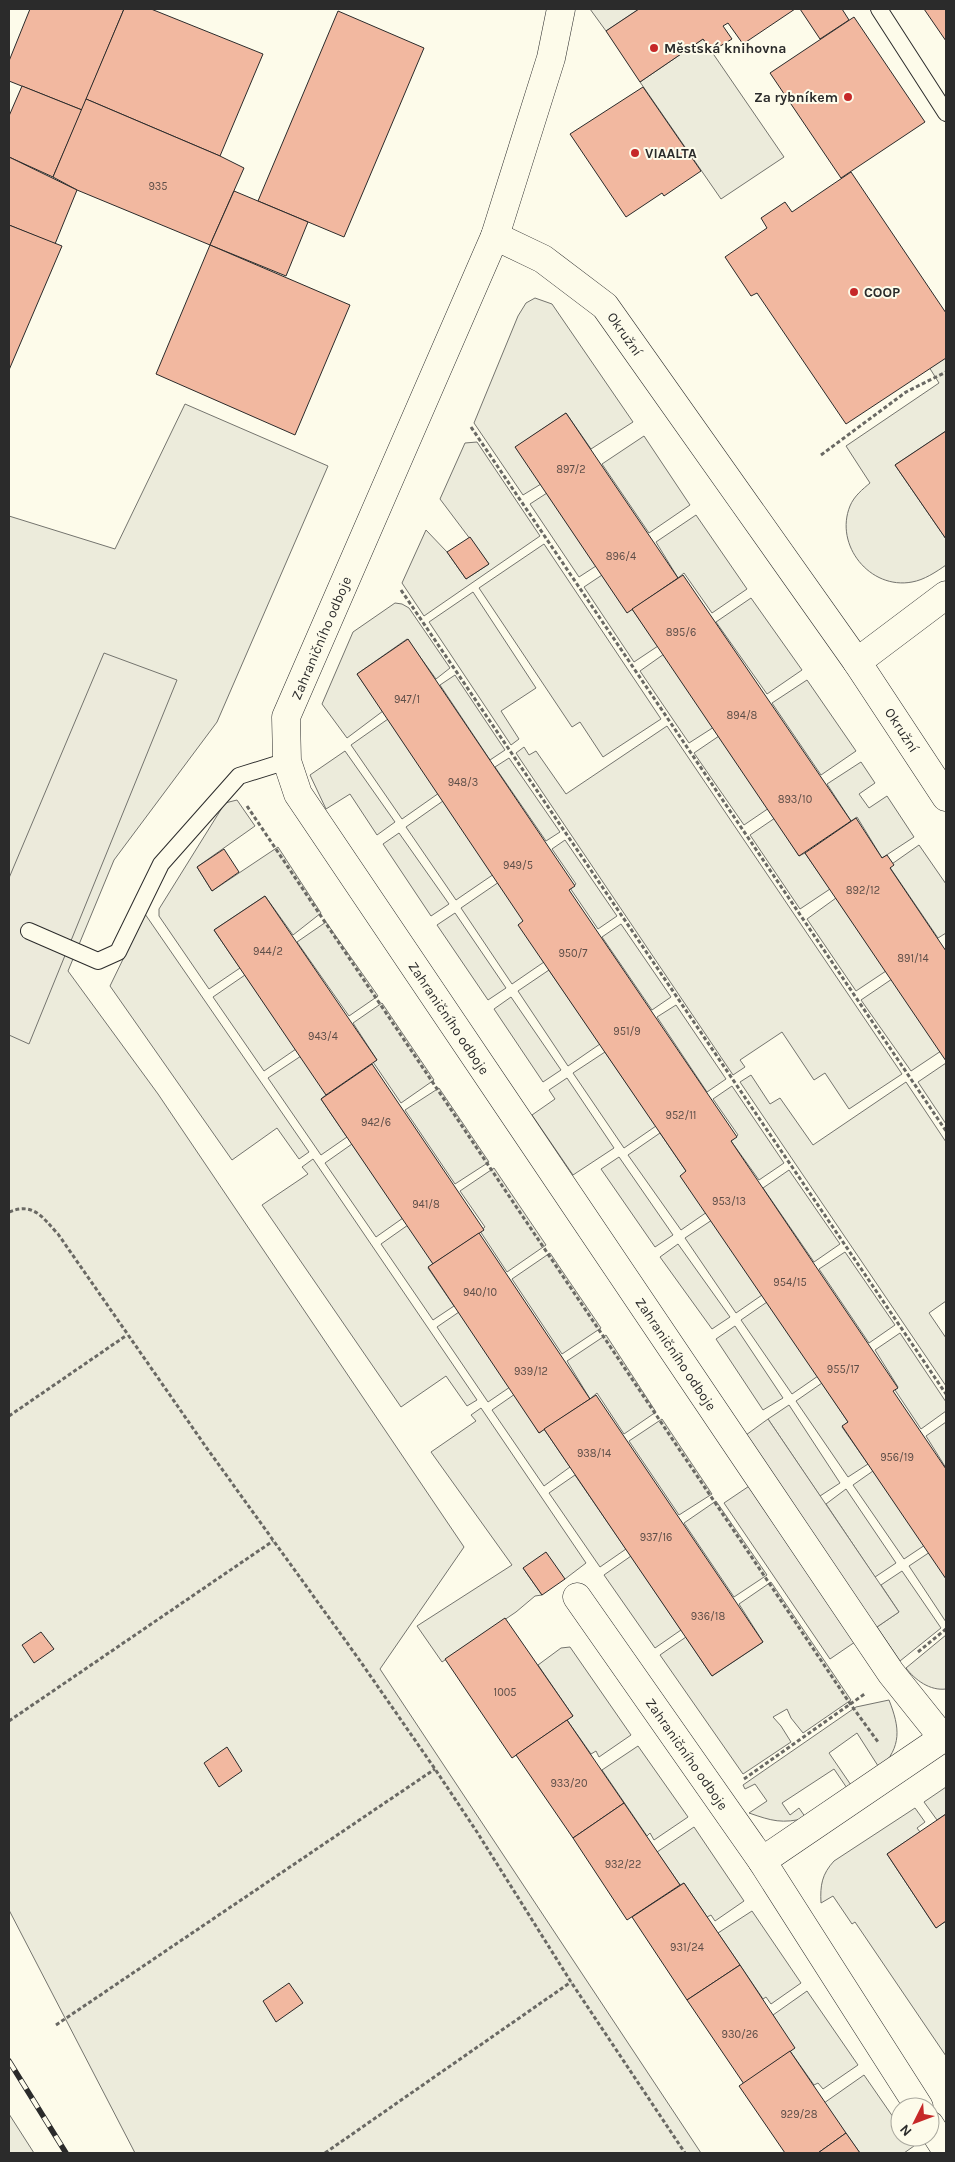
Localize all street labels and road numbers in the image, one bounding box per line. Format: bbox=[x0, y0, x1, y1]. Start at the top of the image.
street label: Okružní bbox=[603, 309, 646, 360]
street label: Zahraničního odboje bbox=[288, 574, 355, 703]
street label: Okružní bbox=[881, 705, 923, 756]
street label: Zahraničního odboje bbox=[404, 959, 493, 1078]
street label: Zahraničního odboje bbox=[631, 1295, 720, 1414]
street label: Zahraničního odboje bbox=[642, 1695, 732, 1813]

